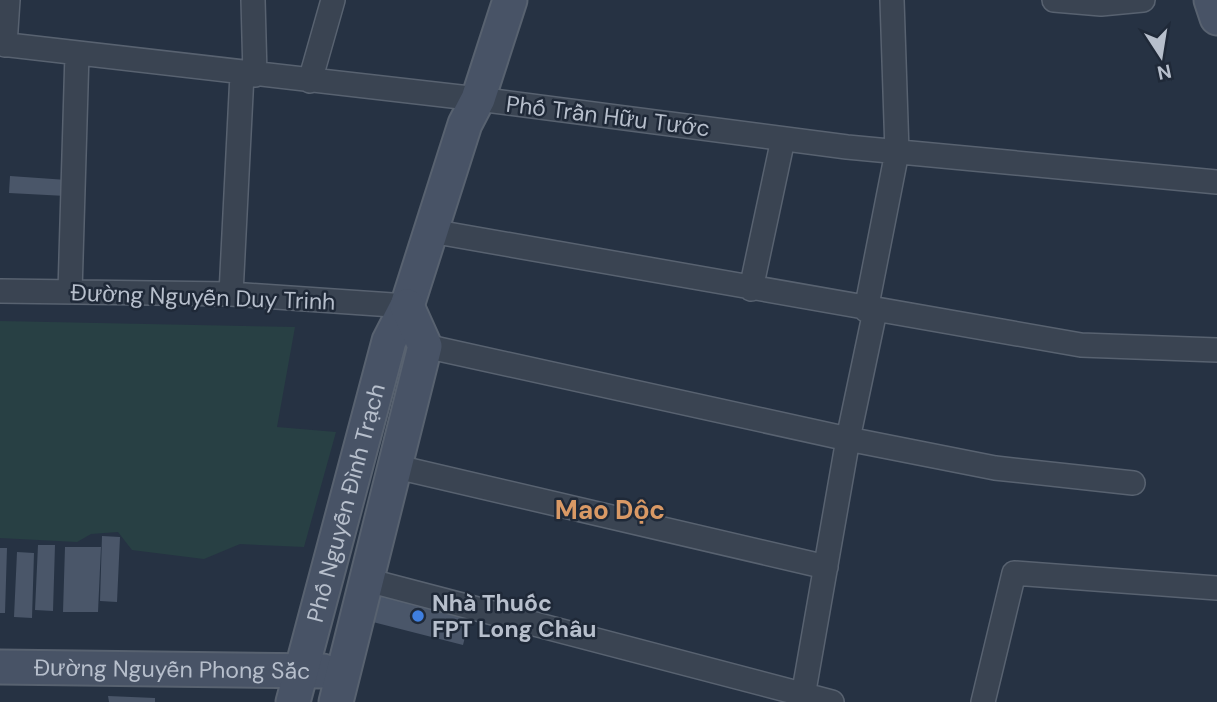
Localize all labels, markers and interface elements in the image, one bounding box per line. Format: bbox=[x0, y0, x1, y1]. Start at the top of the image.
north arrow bbox=[1126, 21, 1196, 91]
text: N bbox=[1155, 58, 1174, 86]
street label: Phố Trần Hữu Tước bbox=[504, 89, 712, 143]
street label: Đường Nguyễn Duy Trinh bbox=[70, 277, 336, 317]
street label: Phố Nguyễn Đình Trạch bbox=[300, 380, 392, 626]
district label: Mao Dộc bbox=[555, 493, 665, 527]
place label: Nhà Thuốc FPT Long Châu bbox=[432, 588, 597, 644]
marker: Nhà Thuốc FPT Long Châu bbox=[410, 608, 426, 624]
street label: Đường Nguyễn Phong Sắc bbox=[34, 652, 310, 686]

